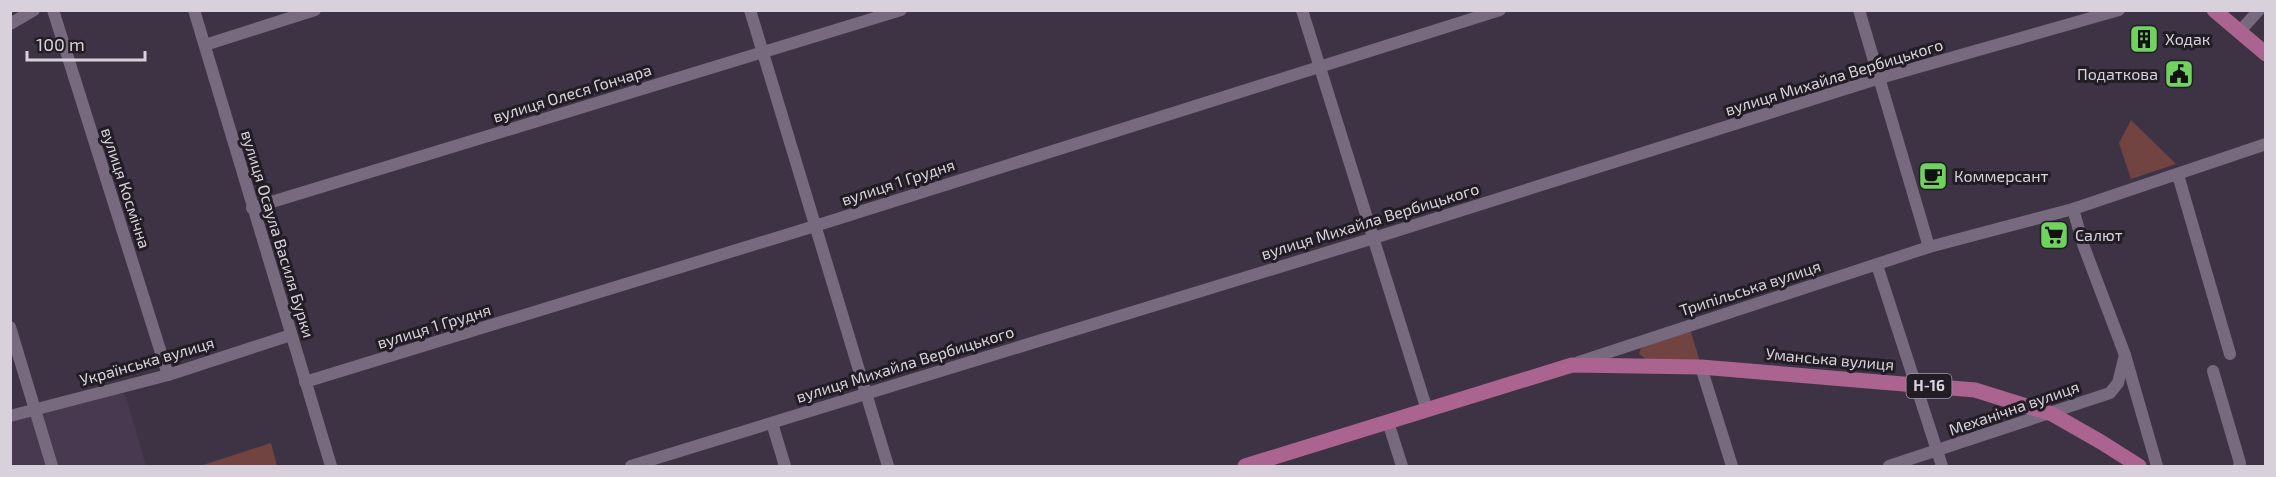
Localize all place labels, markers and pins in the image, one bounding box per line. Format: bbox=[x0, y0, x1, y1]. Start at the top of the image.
building icon: Ходак bbox=[2128, 23, 2160, 55]
place label: Ходак bbox=[2165, 29, 2211, 48]
public building icon: Податкова bbox=[2163, 58, 2195, 90]
place label: Податкова bbox=[2077, 64, 2158, 83]
cafe icon: Коммерсант bbox=[1917, 160, 1949, 192]
place label: Коммерсант bbox=[1954, 166, 2048, 185]
supermarket icon: Салют bbox=[2038, 219, 2070, 251]
place label: Салют bbox=[2075, 225, 2123, 244]

